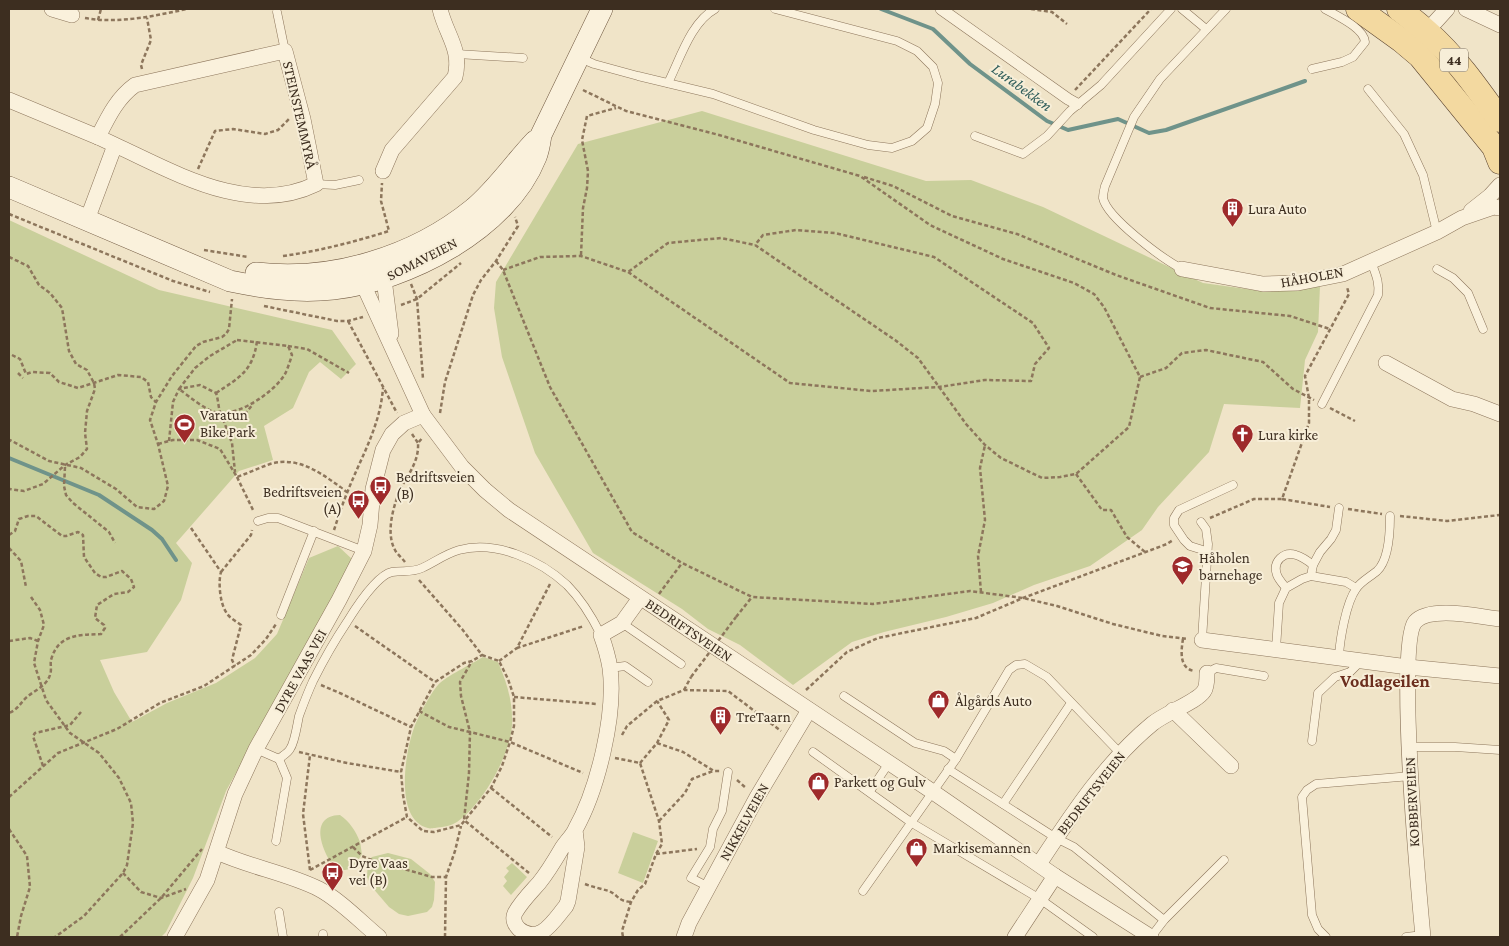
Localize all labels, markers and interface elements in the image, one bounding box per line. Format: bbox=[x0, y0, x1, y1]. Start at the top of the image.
road number: 44 bbox=[1440, 48, 1468, 72]
street label: STEINSTEMMYRÅ bbox=[280, 59, 321, 171]
water label: Lurabekken bbox=[989, 60, 1055, 114]
building icon: Lura Auto bbox=[1220, 197, 1244, 228]
place label: Lura Auto bbox=[1248, 201, 1307, 217]
street label: SOMAVEIEN bbox=[384, 234, 460, 284]
street label: HÅHOLEN bbox=[1279, 263, 1345, 290]
place label: Varatun Bike Park bbox=[200, 407, 256, 440]
sports icon: Varatun Bike Park bbox=[172, 412, 196, 443]
church icon: Lura kirke bbox=[1230, 423, 1254, 454]
place label: Lura kirke bbox=[1258, 427, 1319, 443]
place label: Bedriftsveien (B) bbox=[396, 469, 475, 503]
bus stop icon: Bedriftsveien (B) bbox=[368, 474, 392, 505]
place label: Bedriftsveien (A) bbox=[263, 484, 342, 518]
bus stop icon: Bedriftsveien (A) bbox=[346, 489, 370, 520]
place label: Håholen barnehage bbox=[1199, 550, 1263, 584]
school or university icon: Håholen barnehage bbox=[1171, 555, 1195, 586]
street label: BEDRIFTSVEIEN bbox=[643, 595, 735, 665]
street label: DYRE VAAS VEI bbox=[271, 627, 329, 715]
district label: Vodlageilen bbox=[1339, 671, 1430, 691]
shop icon: Ålgårds Auto bbox=[927, 689, 951, 720]
place label: Ålgårds Auto bbox=[955, 692, 1032, 710]
building icon: TreTaarn bbox=[708, 705, 732, 736]
place label: TreTaarn bbox=[736, 709, 791, 725]
street label: BEDRIFTSVEIEN bbox=[1054, 748, 1128, 838]
street label: KOBBERVEIEN bbox=[1402, 756, 1422, 848]
shop icon: Parkett og Gulv bbox=[806, 770, 830, 801]
place label: Parkett og Gulv bbox=[834, 774, 926, 791]
street label: NIKKELVEIEN bbox=[716, 780, 772, 863]
shop icon: Markisemannen bbox=[905, 836, 929, 867]
place label: Markisemannen bbox=[933, 840, 1031, 856]
place label: Dyre Vaas vei (B) bbox=[348, 855, 408, 889]
bus stop icon: Dyre Vaas vei (B) bbox=[321, 860, 345, 891]

